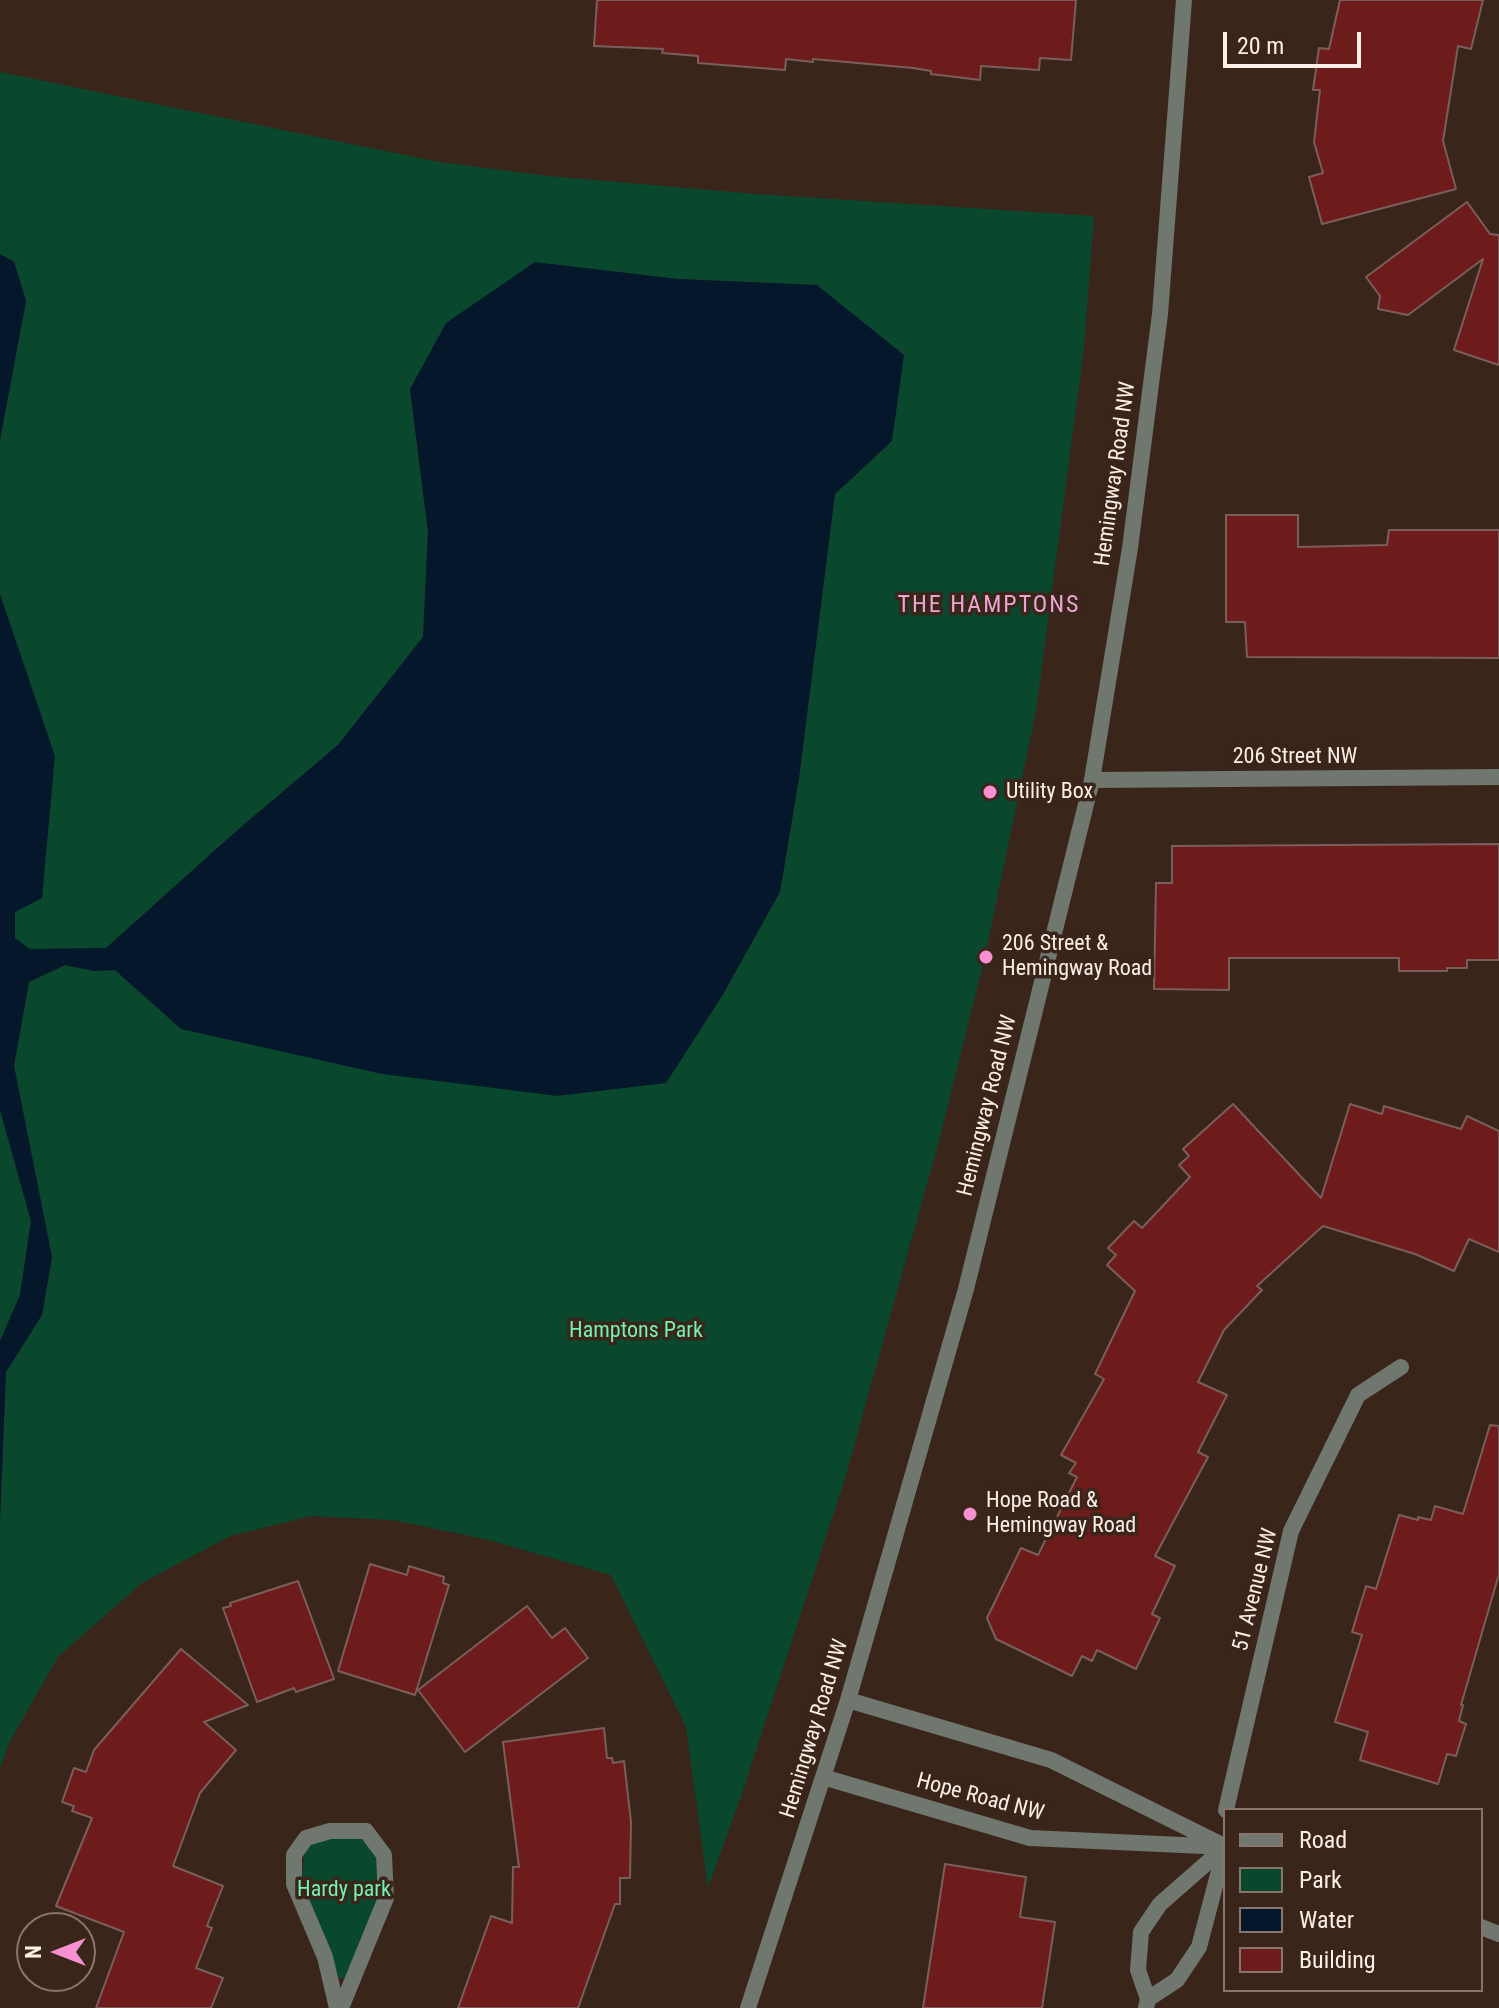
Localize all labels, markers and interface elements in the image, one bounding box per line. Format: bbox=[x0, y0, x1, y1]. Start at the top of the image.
scale bar bbox=[1227, 16, 1365, 66]
text: 20 m bbox=[1237, 32, 1284, 60]
street label: Hemingway Road NW bbox=[1090, 380, 1142, 568]
district label: THE HAMPTONS bbox=[897, 592, 1081, 620]
street label: 206 Street NW bbox=[1233, 744, 1357, 770]
place label: Utility Box bbox=[1006, 779, 1093, 805]
marker: Utility Box bbox=[981, 783, 999, 801]
place label: 206 Street & Hemingway Road bbox=[1002, 931, 1152, 982]
marker: 206 Street & Hemingway Road bbox=[977, 948, 995, 966]
street label: Hemingway Road NW bbox=[953, 1013, 1023, 1199]
park label: Hamptons Park bbox=[569, 1318, 703, 1344]
place label: Hope Road & Hemingway Road bbox=[986, 1488, 1136, 1540]
marker: Hope Road & Hemingway Road bbox=[961, 1505, 979, 1523]
street label: 51 Avenue NW bbox=[1228, 1526, 1284, 1654]
street label: Hemingway Road NW bbox=[775, 1636, 855, 1822]
street label: Hope Road NW bbox=[914, 1768, 1046, 1828]
legend bbox=[1223, 1808, 1483, 1992]
text: Road bbox=[1299, 1826, 1347, 1854]
text: Park bbox=[1299, 1866, 1342, 1894]
park label: Hardy park bbox=[297, 1877, 391, 1903]
text: Water bbox=[1299, 1906, 1354, 1934]
north arrow bbox=[16, 1912, 96, 1992]
text: N bbox=[21, 1945, 46, 1959]
text: Building bbox=[1299, 1946, 1376, 1974]

